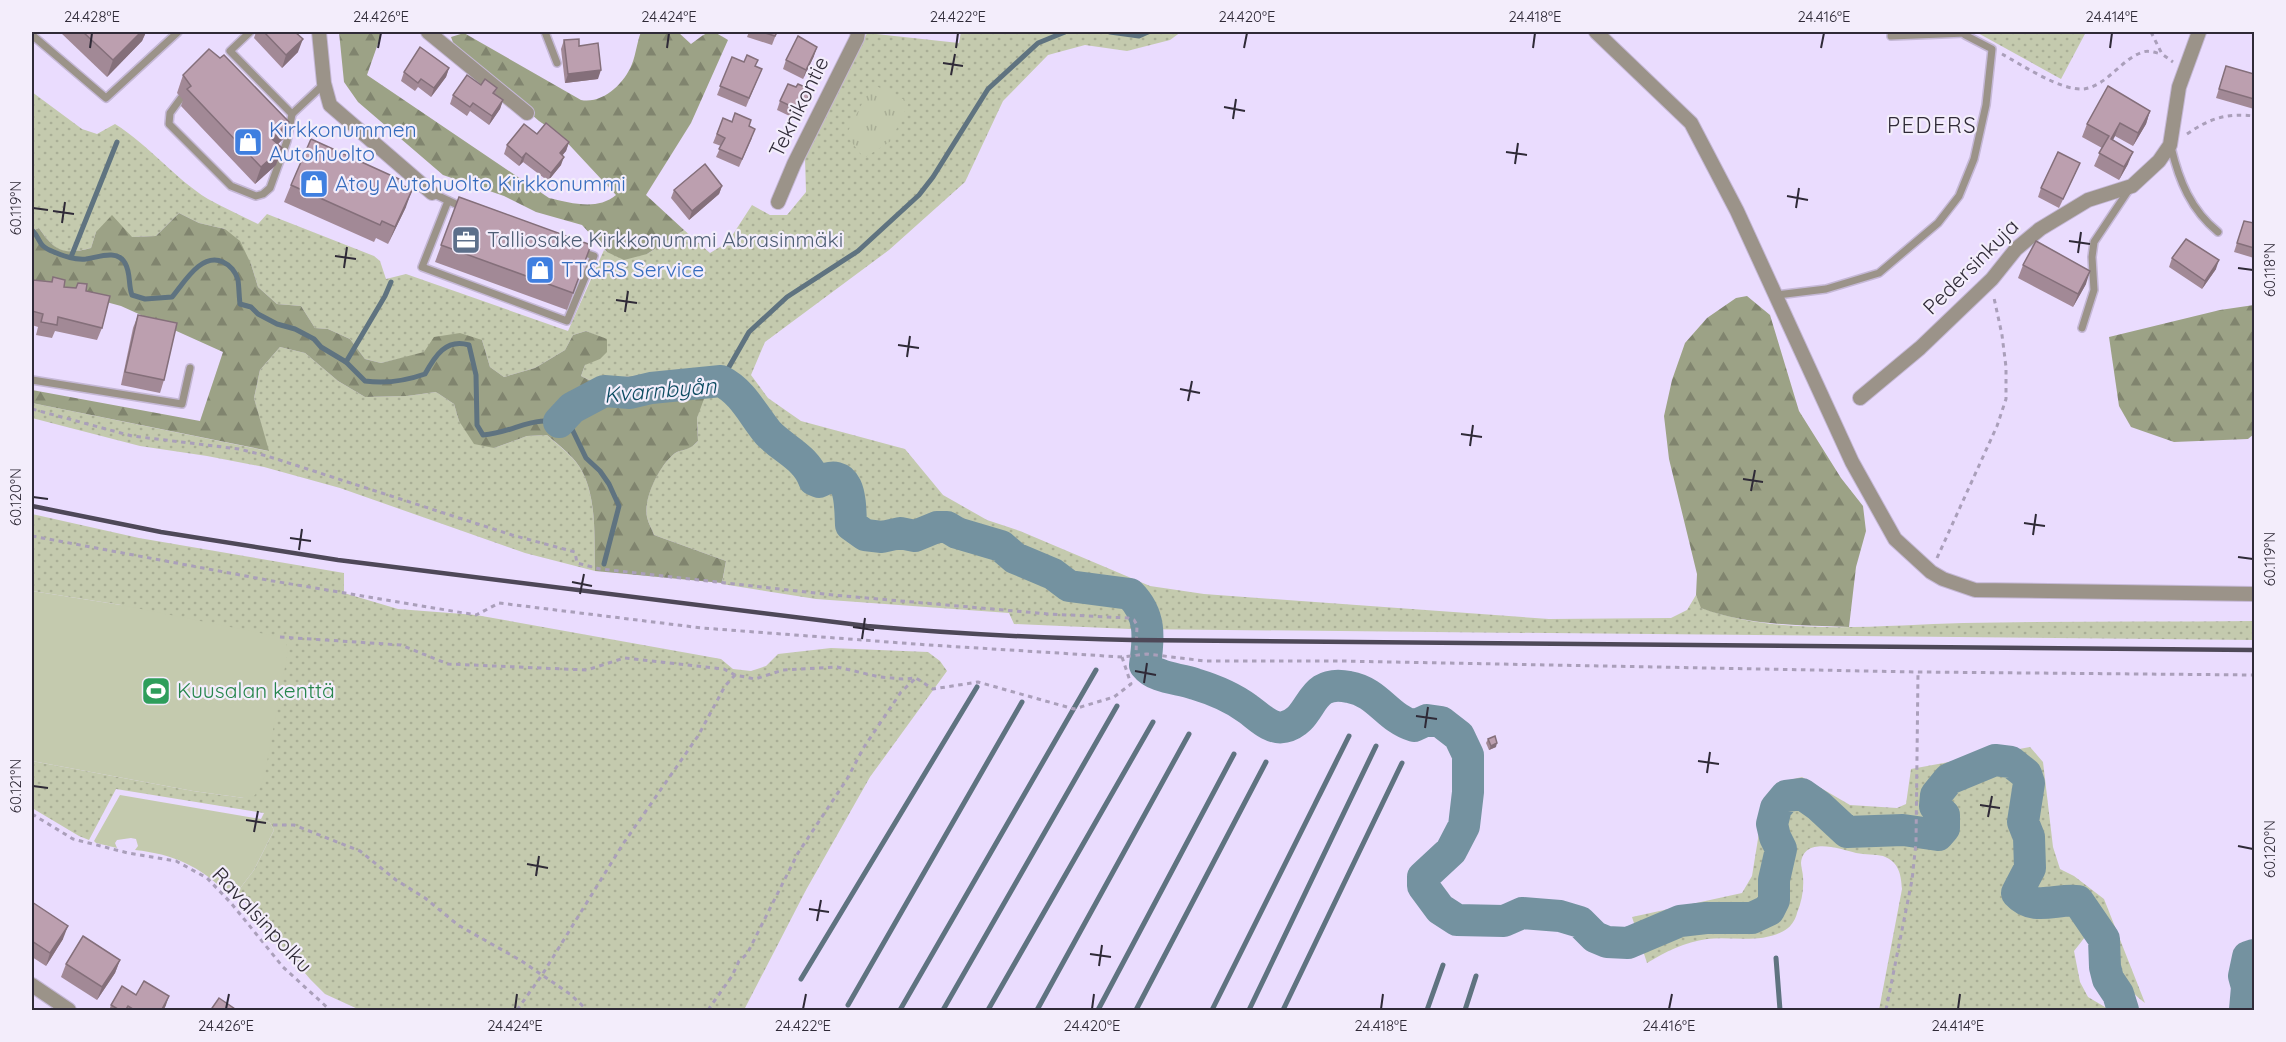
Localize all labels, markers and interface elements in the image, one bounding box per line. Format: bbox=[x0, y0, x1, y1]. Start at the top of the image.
text: 24.428°E bbox=[64, 7, 120, 26]
text: 24.426°E bbox=[353, 7, 409, 26]
text: 24.424°E bbox=[641, 7, 697, 26]
text: 24.422°E bbox=[930, 7, 986, 26]
text: 24.420°E bbox=[1219, 7, 1275, 26]
text: 24.418°E bbox=[1508, 7, 1562, 26]
text: 24.416°E bbox=[1797, 7, 1851, 26]
text: 24.414°E bbox=[2086, 7, 2138, 26]
street label: Teknikontie bbox=[763, 52, 834, 161]
district label: PEDERS bbox=[1887, 111, 1977, 139]
place label: Kirkkonummen Autohuolto bbox=[269, 116, 417, 166]
shop icon: Kirkkonummen Autohuolto bbox=[232, 126, 264, 158]
shop icon: Atoy Autohuolto Kirkkonummi bbox=[298, 168, 330, 200]
place label: Atoy Autohuolto Kirkkonummi bbox=[335, 170, 626, 196]
text: 60.119°N bbox=[6, 181, 25, 235]
street label: Pedersinkuja bbox=[1917, 213, 2024, 320]
office icon: Talliosake Kirkkonummi Abrasinmäki bbox=[450, 224, 482, 256]
place label: Talliosake Kirkkonummi Abrasinmäki bbox=[487, 226, 843, 252]
text: 60.118°N bbox=[2260, 243, 2279, 297]
shop icon: TT&RS Service bbox=[524, 254, 556, 286]
place label: TT&RS Service bbox=[561, 256, 704, 282]
water label: Kvarnbyån bbox=[603, 371, 719, 409]
text: 60.120°N bbox=[6, 468, 25, 526]
text: 60.119°N bbox=[2260, 532, 2279, 586]
sports icon: Kuusalan kenttä bbox=[140, 675, 172, 707]
place label: Kuusalan kenttä bbox=[177, 677, 335, 703]
text: 60.121°N bbox=[6, 759, 25, 813]
text: 60.120°N bbox=[2260, 820, 2279, 878]
street label: Ravalsinpolku bbox=[207, 861, 318, 978]
text: 24.426°E bbox=[198, 1016, 254, 1035]
text: 24.424°E bbox=[487, 1016, 543, 1035]
text: 24.422°E bbox=[775, 1016, 831, 1035]
text: 24.420°E bbox=[1064, 1016, 1120, 1035]
text: 24.418°E bbox=[1354, 1016, 1408, 1035]
text: 24.416°E bbox=[1642, 1016, 1696, 1035]
text: 24.414°E bbox=[1932, 1016, 1984, 1035]

